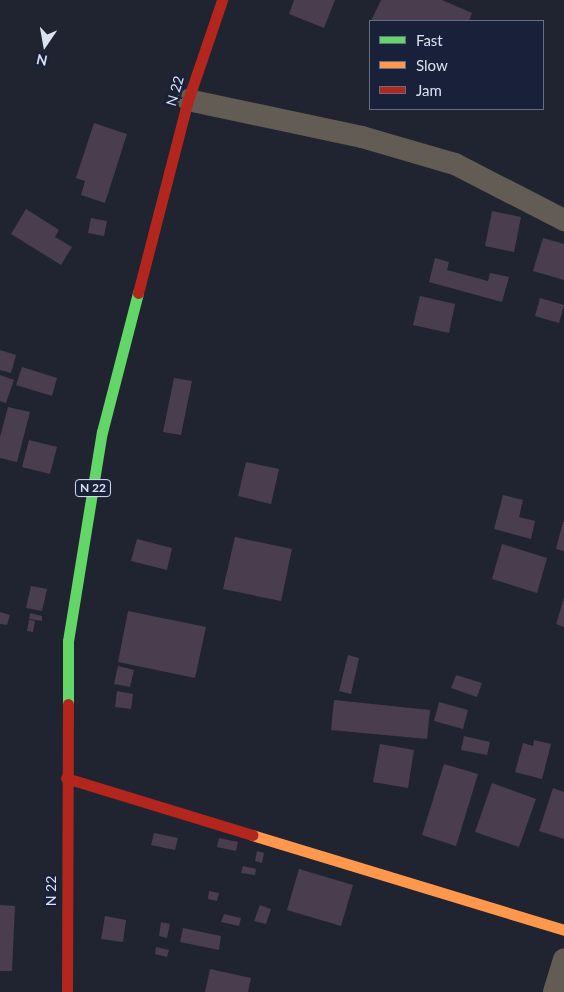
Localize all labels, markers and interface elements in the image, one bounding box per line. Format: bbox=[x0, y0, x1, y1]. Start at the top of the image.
north arrow bbox=[20, 20, 70, 70]
legend bbox=[369, 20, 544, 110]
text: Fast bbox=[416, 31, 443, 49]
text: N bbox=[35, 51, 49, 70]
text: Slow bbox=[416, 56, 448, 74]
street label: N 22 bbox=[163, 74, 187, 108]
text: Jam bbox=[416, 81, 442, 99]
road number: N 22 bbox=[74, 478, 112, 498]
street label: N 22 bbox=[43, 876, 59, 906]

